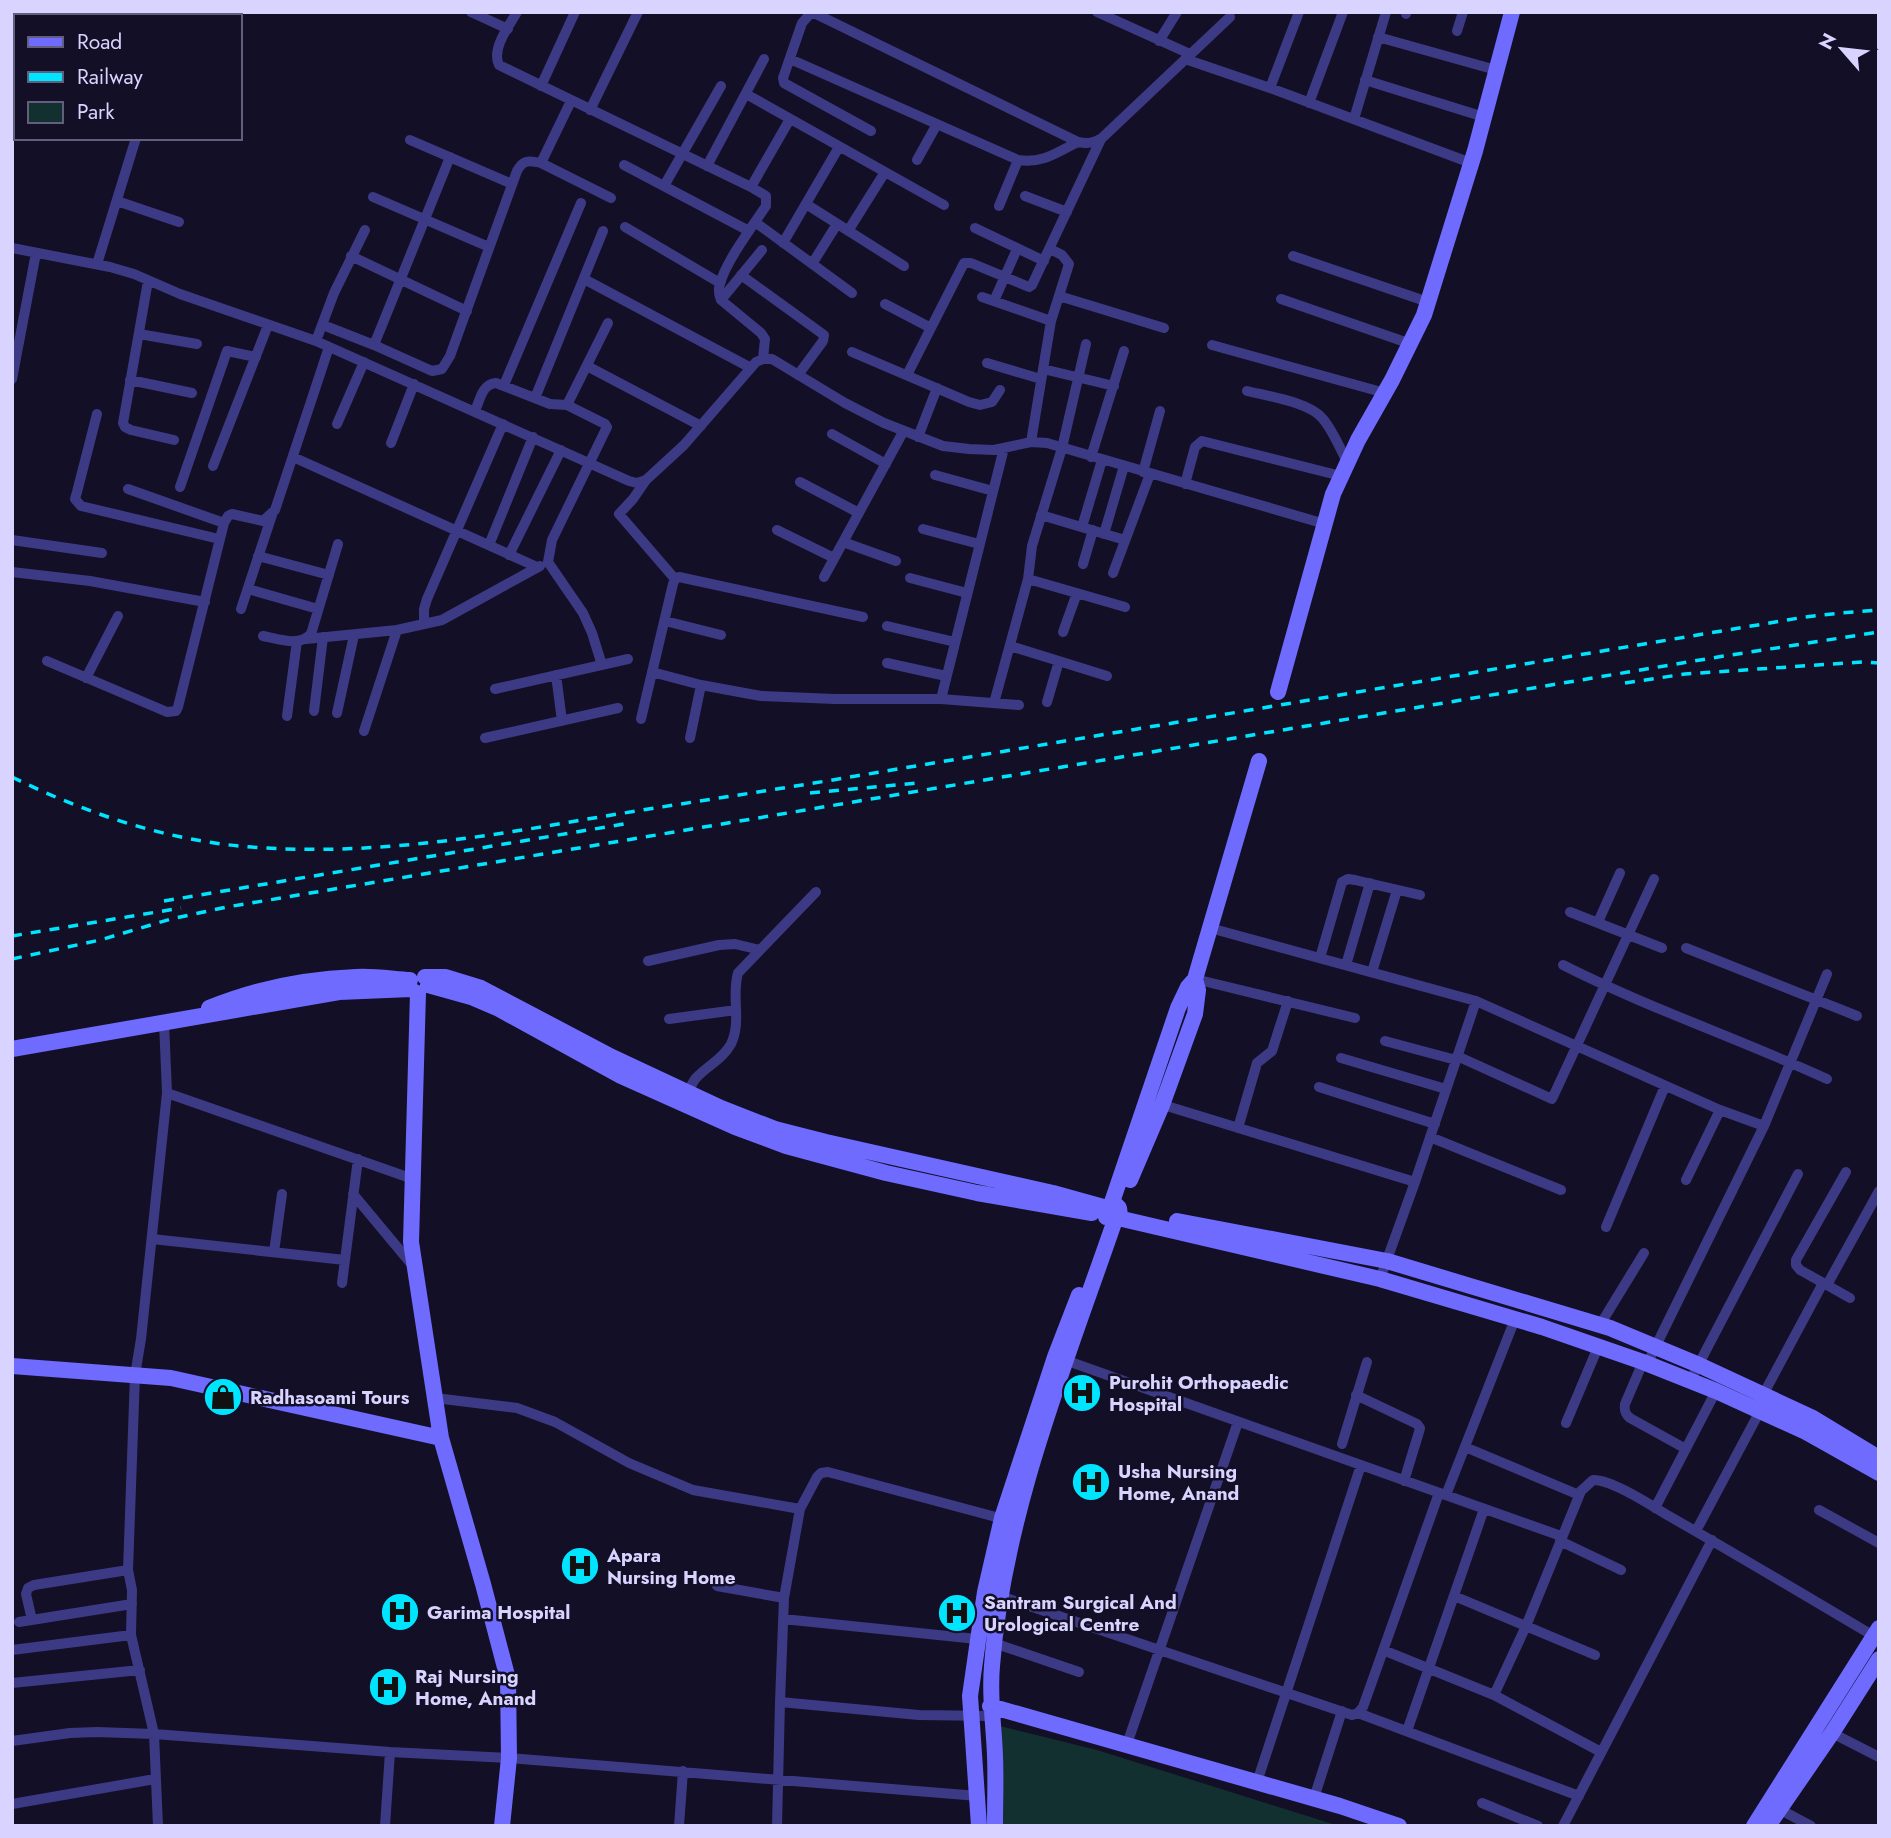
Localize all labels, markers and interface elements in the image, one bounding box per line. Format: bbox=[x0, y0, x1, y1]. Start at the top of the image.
legend bbox=[14, 14, 242, 140]
north arrow bbox=[1807, 14, 1877, 84]
text: Road bbox=[77, 27, 122, 57]
text: N bbox=[1812, 28, 1843, 54]
text: Railway bbox=[77, 62, 143, 92]
text: Park bbox=[77, 97, 115, 127]
place label: Purohit Orthopaedic Hospital bbox=[1109, 1369, 1289, 1418]
hospital icon: Purohit Orthopaedic Hospital bbox=[1061, 1372, 1103, 1414]
shop icon: Radhasoami Tours bbox=[202, 1376, 244, 1418]
place label: Radhasoami Tours bbox=[250, 1384, 410, 1411]
place label: Usha Nursing Home, Anand bbox=[1118, 1458, 1239, 1507]
hospital icon: Usha Nursing Home, Anand bbox=[1070, 1461, 1112, 1503]
place label: Apara Nursing Home bbox=[606, 1542, 736, 1591]
hospital icon: Apara Nursing Home bbox=[559, 1545, 601, 1587]
place label: Santram Surgical And Urological Centre bbox=[984, 1589, 1177, 1638]
hospital icon: Garima Hospital bbox=[379, 1591, 421, 1633]
hospital icon: Santram Surgical And Urological Centre bbox=[936, 1592, 978, 1634]
place label: Garima Hospital bbox=[427, 1599, 570, 1626]
place label: Raj Nursing Home, Anand bbox=[415, 1663, 536, 1712]
hospital icon: Raj Nursing Home, Anand bbox=[367, 1666, 409, 1708]

